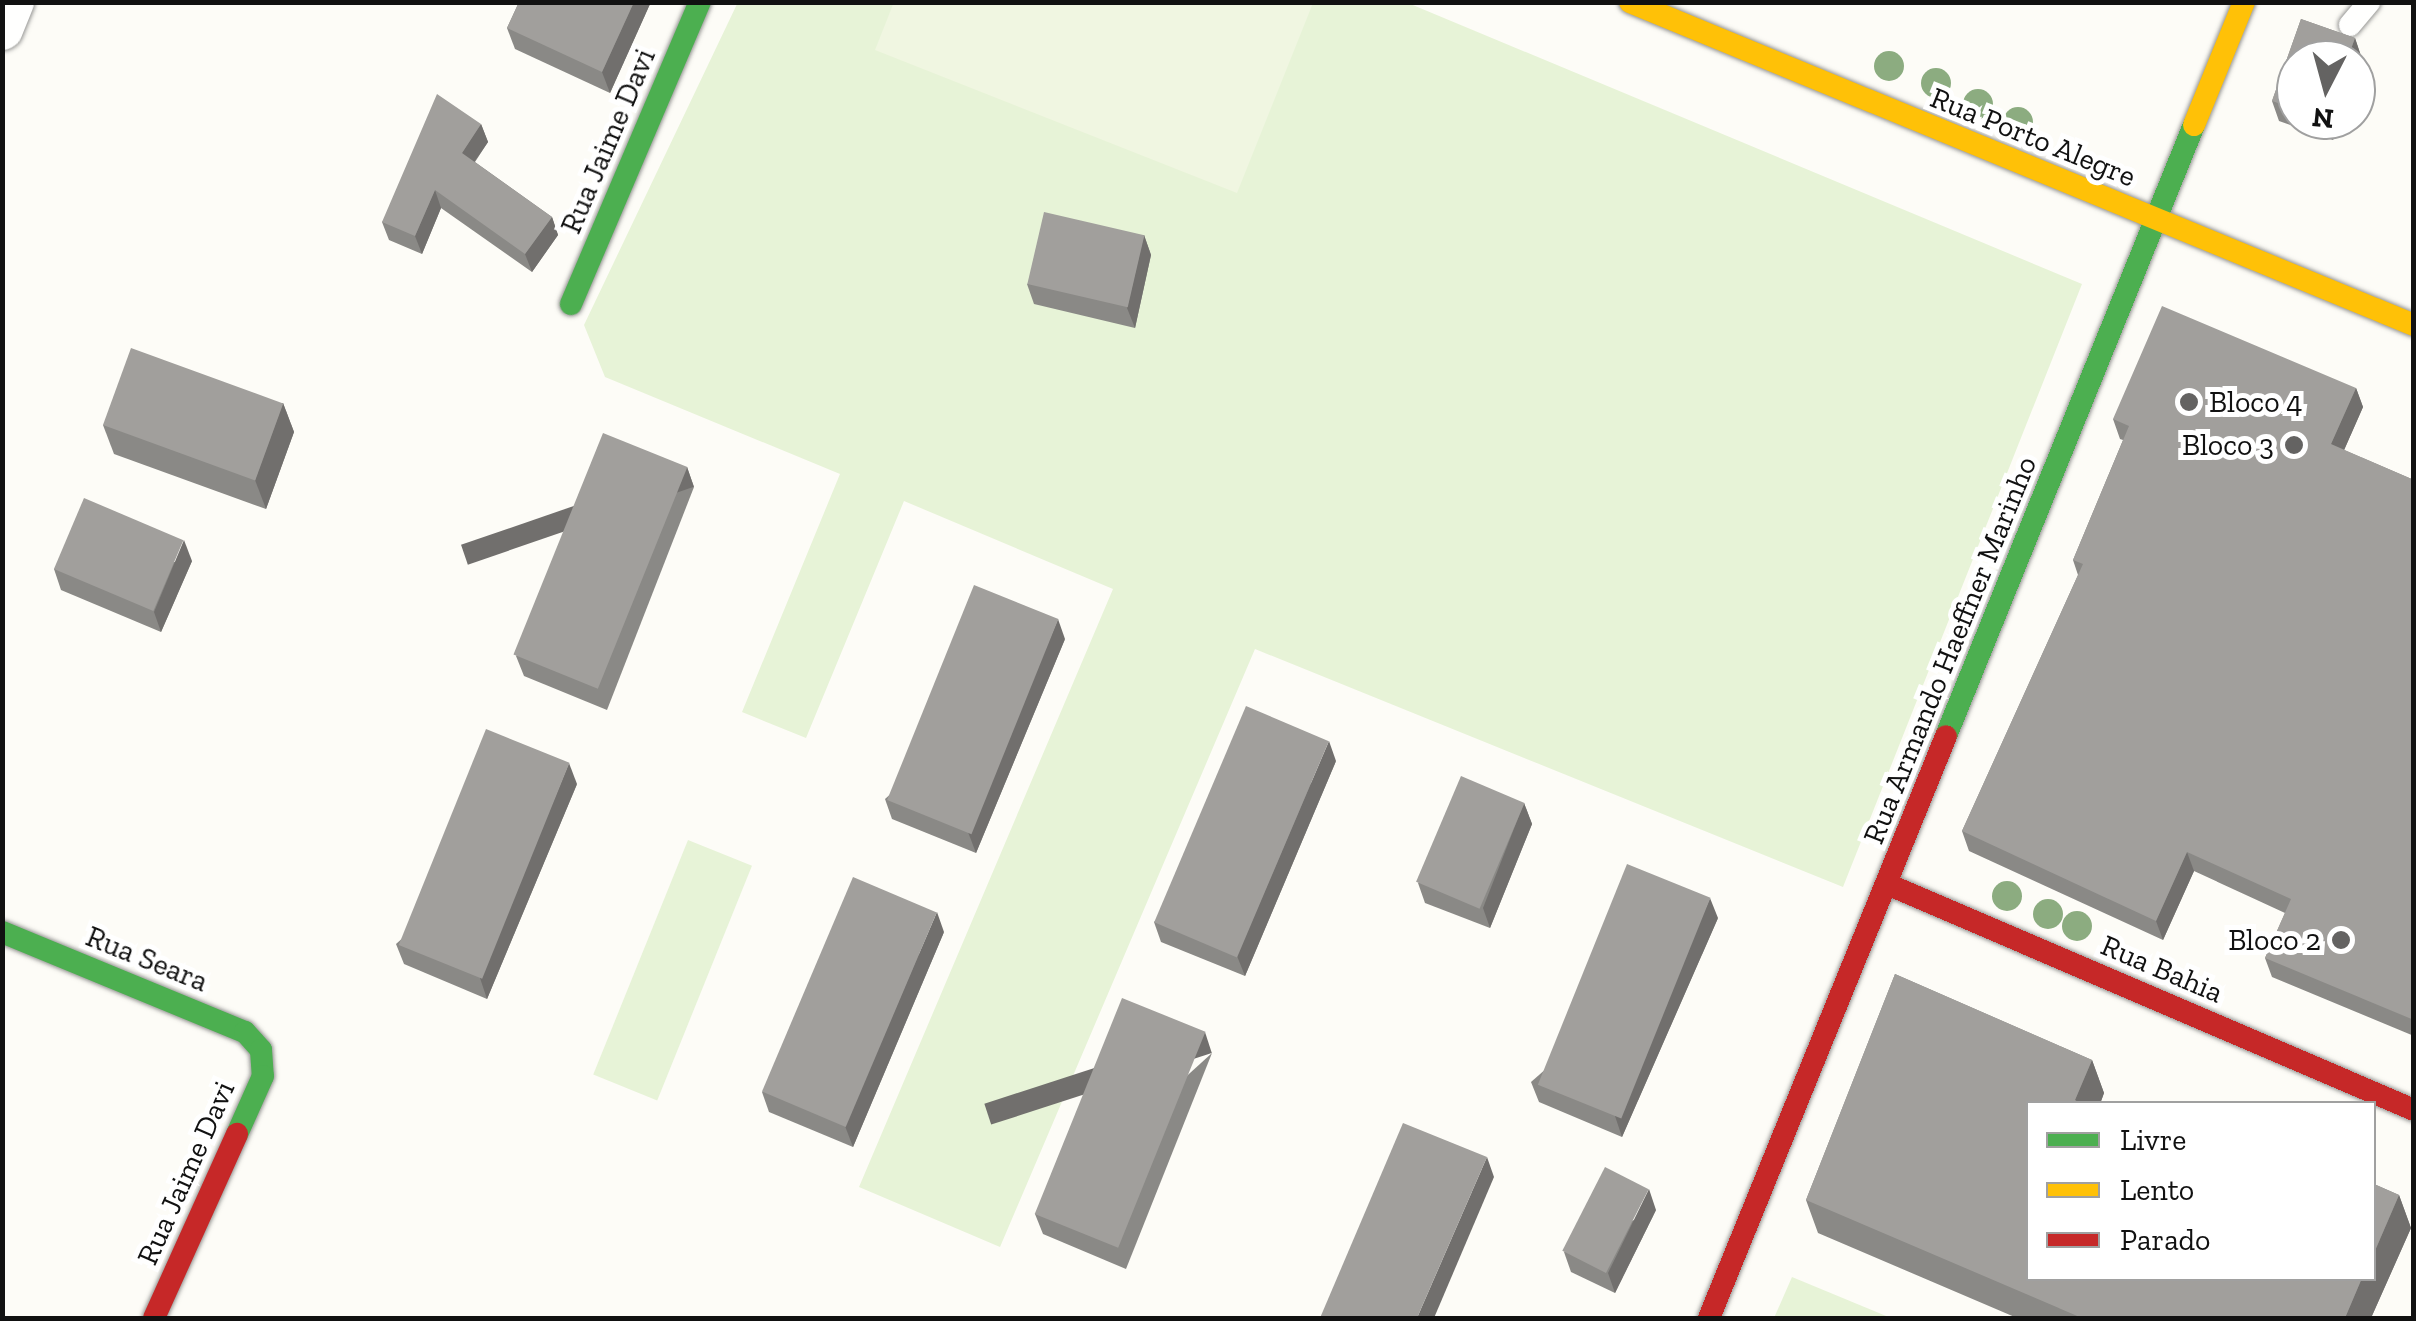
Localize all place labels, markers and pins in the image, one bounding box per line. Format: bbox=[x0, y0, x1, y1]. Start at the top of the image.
place label: Bloco 4 bbox=[2209, 384, 2303, 420]
marker: Bloco 4 bbox=[2178, 391, 2200, 413]
place label: Bloco 3 bbox=[2182, 427, 2274, 463]
marker: Bloco 3 bbox=[2283, 434, 2305, 456]
place label: Bloco 2 bbox=[2228, 922, 2321, 958]
marker: Bloco 2 bbox=[2330, 929, 2352, 951]

